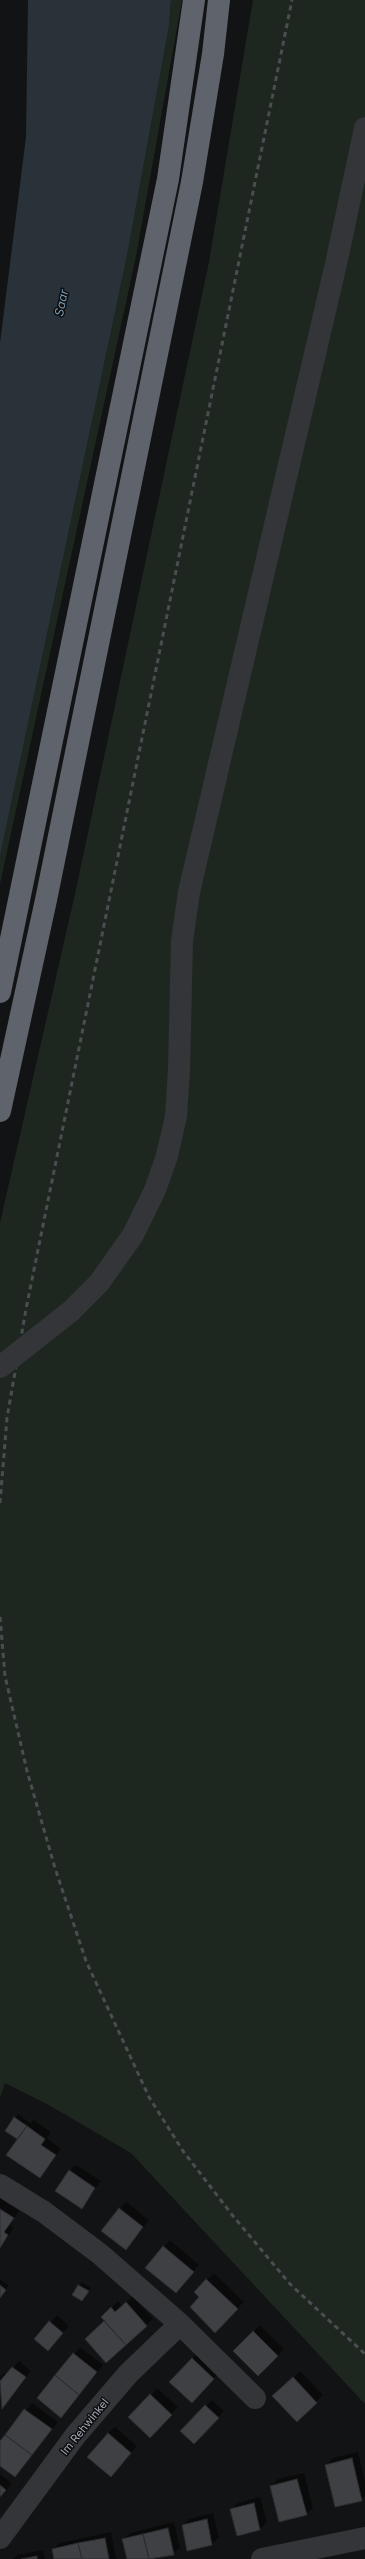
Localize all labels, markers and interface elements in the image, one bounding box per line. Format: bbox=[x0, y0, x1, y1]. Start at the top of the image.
water label: Saar bbox=[52, 288, 72, 318]
street label: Im Rehwinkel bbox=[58, 2396, 112, 2458]

